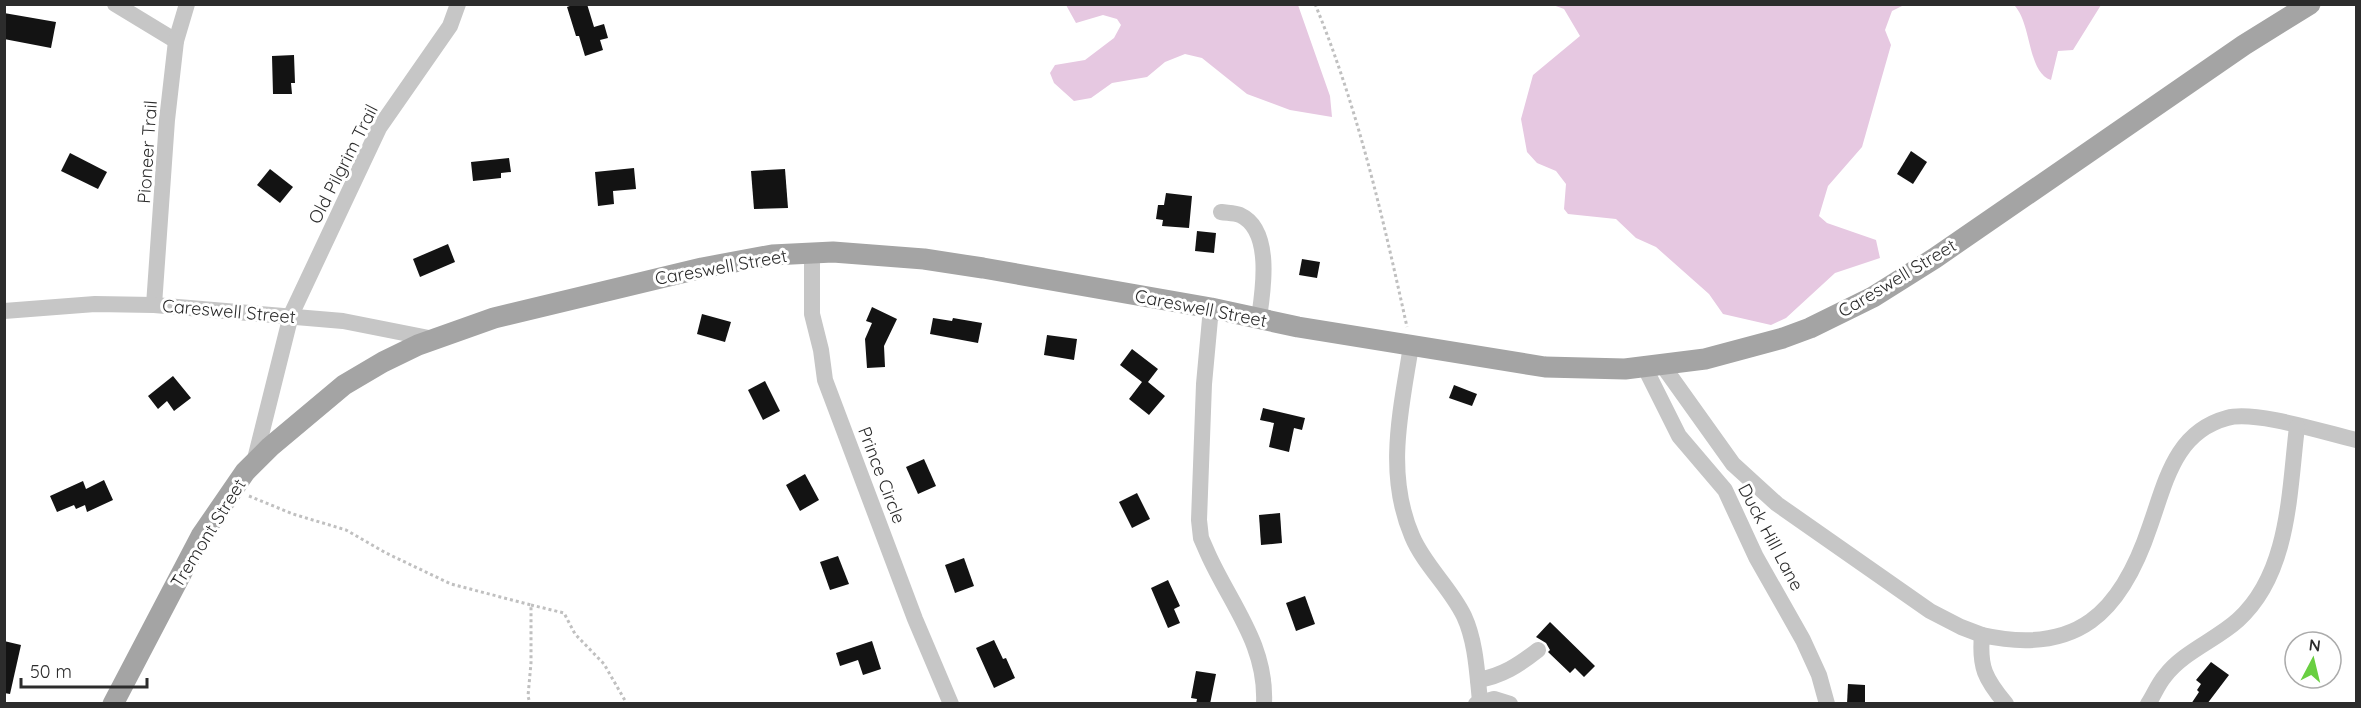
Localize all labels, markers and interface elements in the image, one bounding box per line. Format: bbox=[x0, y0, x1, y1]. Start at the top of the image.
street label: Pioneer Trail bbox=[132, 100, 162, 204]
street label: Old Pilgrim Trail bbox=[303, 100, 383, 228]
street label: Careswell Street bbox=[1834, 234, 1960, 322]
street label: Careswell Street bbox=[653, 244, 789, 290]
street label: Careswell Street bbox=[1133, 284, 1269, 332]
street label: Careswell Street bbox=[161, 294, 297, 328]
street label: Prince Circle bbox=[853, 423, 911, 527]
street label: Tremont Street bbox=[165, 474, 251, 592]
street label: Duck Hill Lane bbox=[1733, 479, 1809, 595]
north arrow bbox=[2283, 630, 2343, 690]
text: N bbox=[2308, 634, 2322, 656]
scale bar bbox=[21, 651, 147, 689]
text: 50 m bbox=[30, 660, 72, 683]

